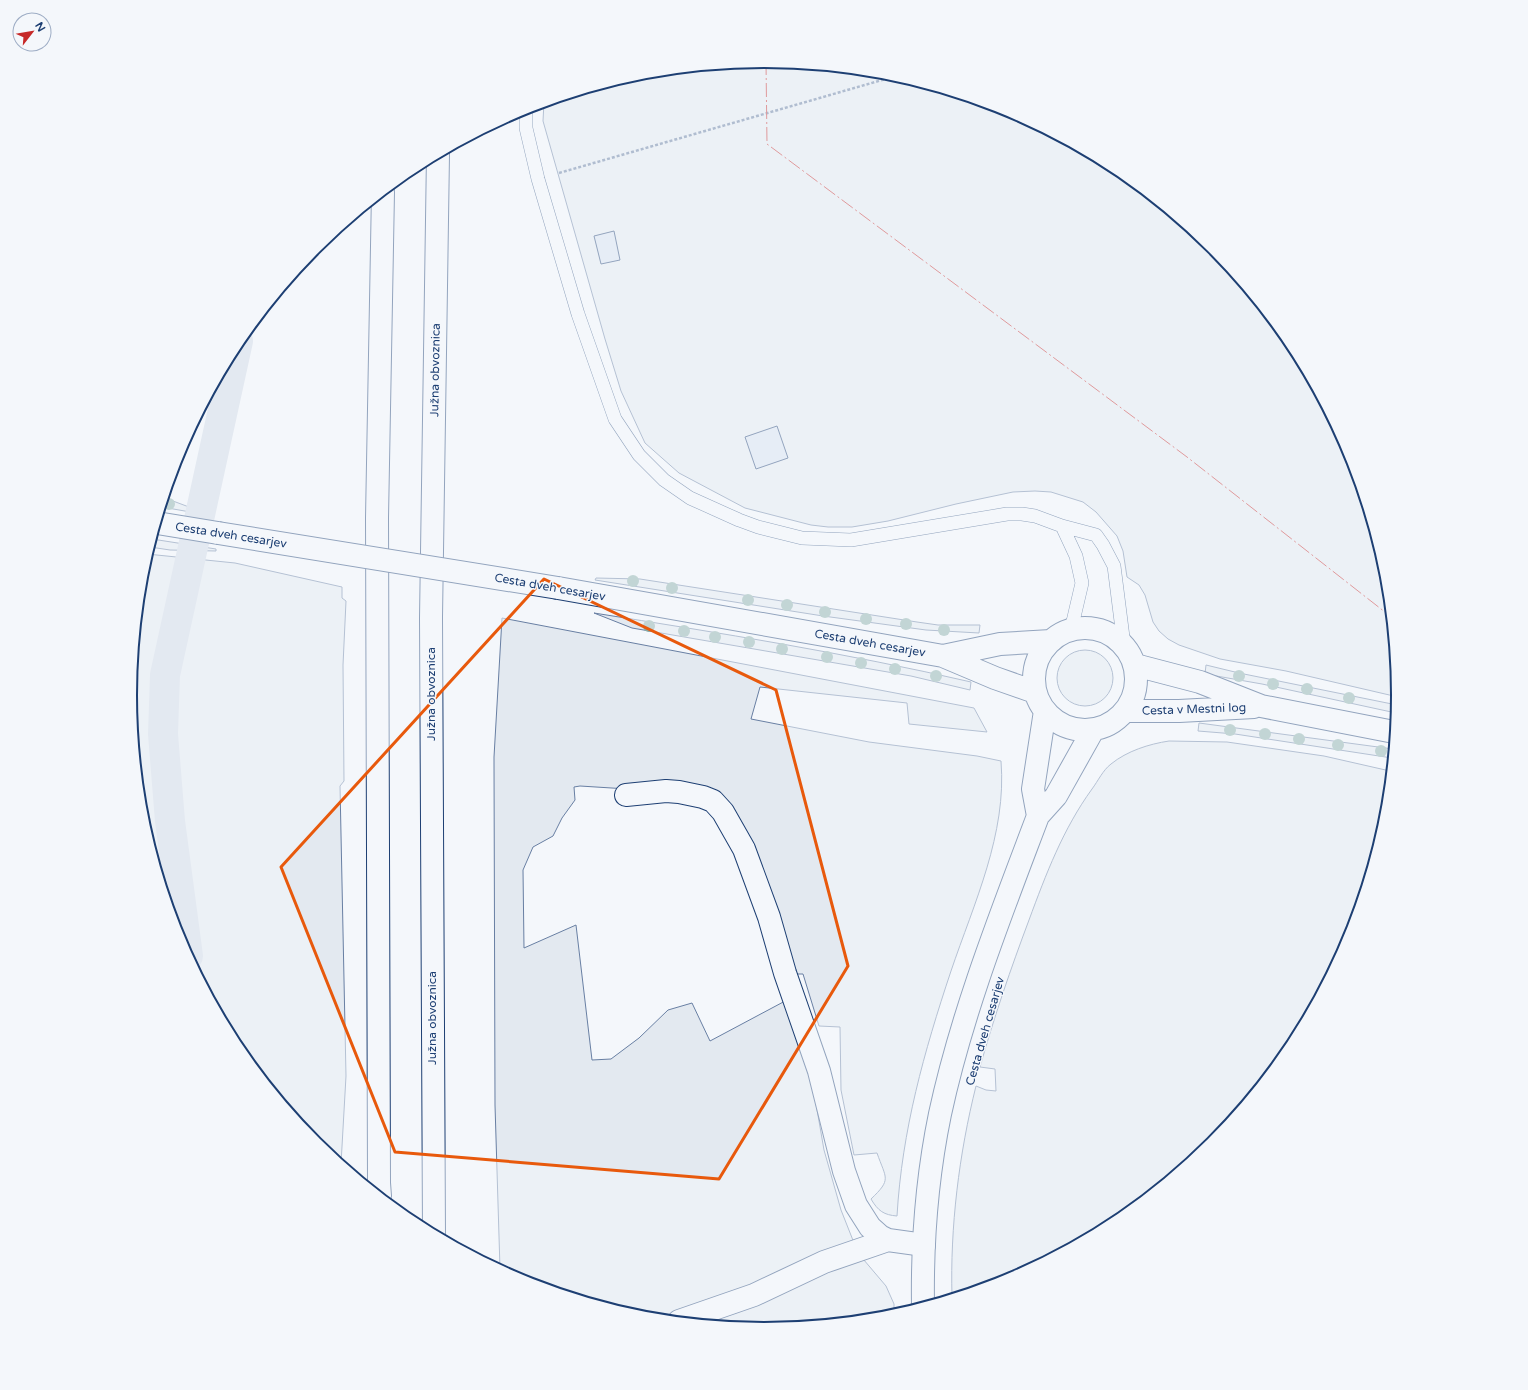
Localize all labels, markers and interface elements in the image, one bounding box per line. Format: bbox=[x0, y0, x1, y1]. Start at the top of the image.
north arrow bbox=[12, 12, 52, 52]
text: N bbox=[32, 20, 48, 34]
street label: Južna obvoznica bbox=[427, 323, 443, 417]
street label: Cesta dveh cesarjev bbox=[174, 519, 288, 551]
street label: Cesta dveh cesarjev bbox=[493, 570, 607, 604]
street label: Cesta dveh cesarjev bbox=[813, 626, 927, 660]
street label: Južna obvoznica bbox=[424, 647, 438, 741]
street label: Cesta v Mestni log bbox=[1142, 700, 1246, 718]
street label: Južna obvoznica bbox=[425, 971, 439, 1065]
street label: Cesta dveh cesarjev bbox=[963, 974, 1007, 1087]

